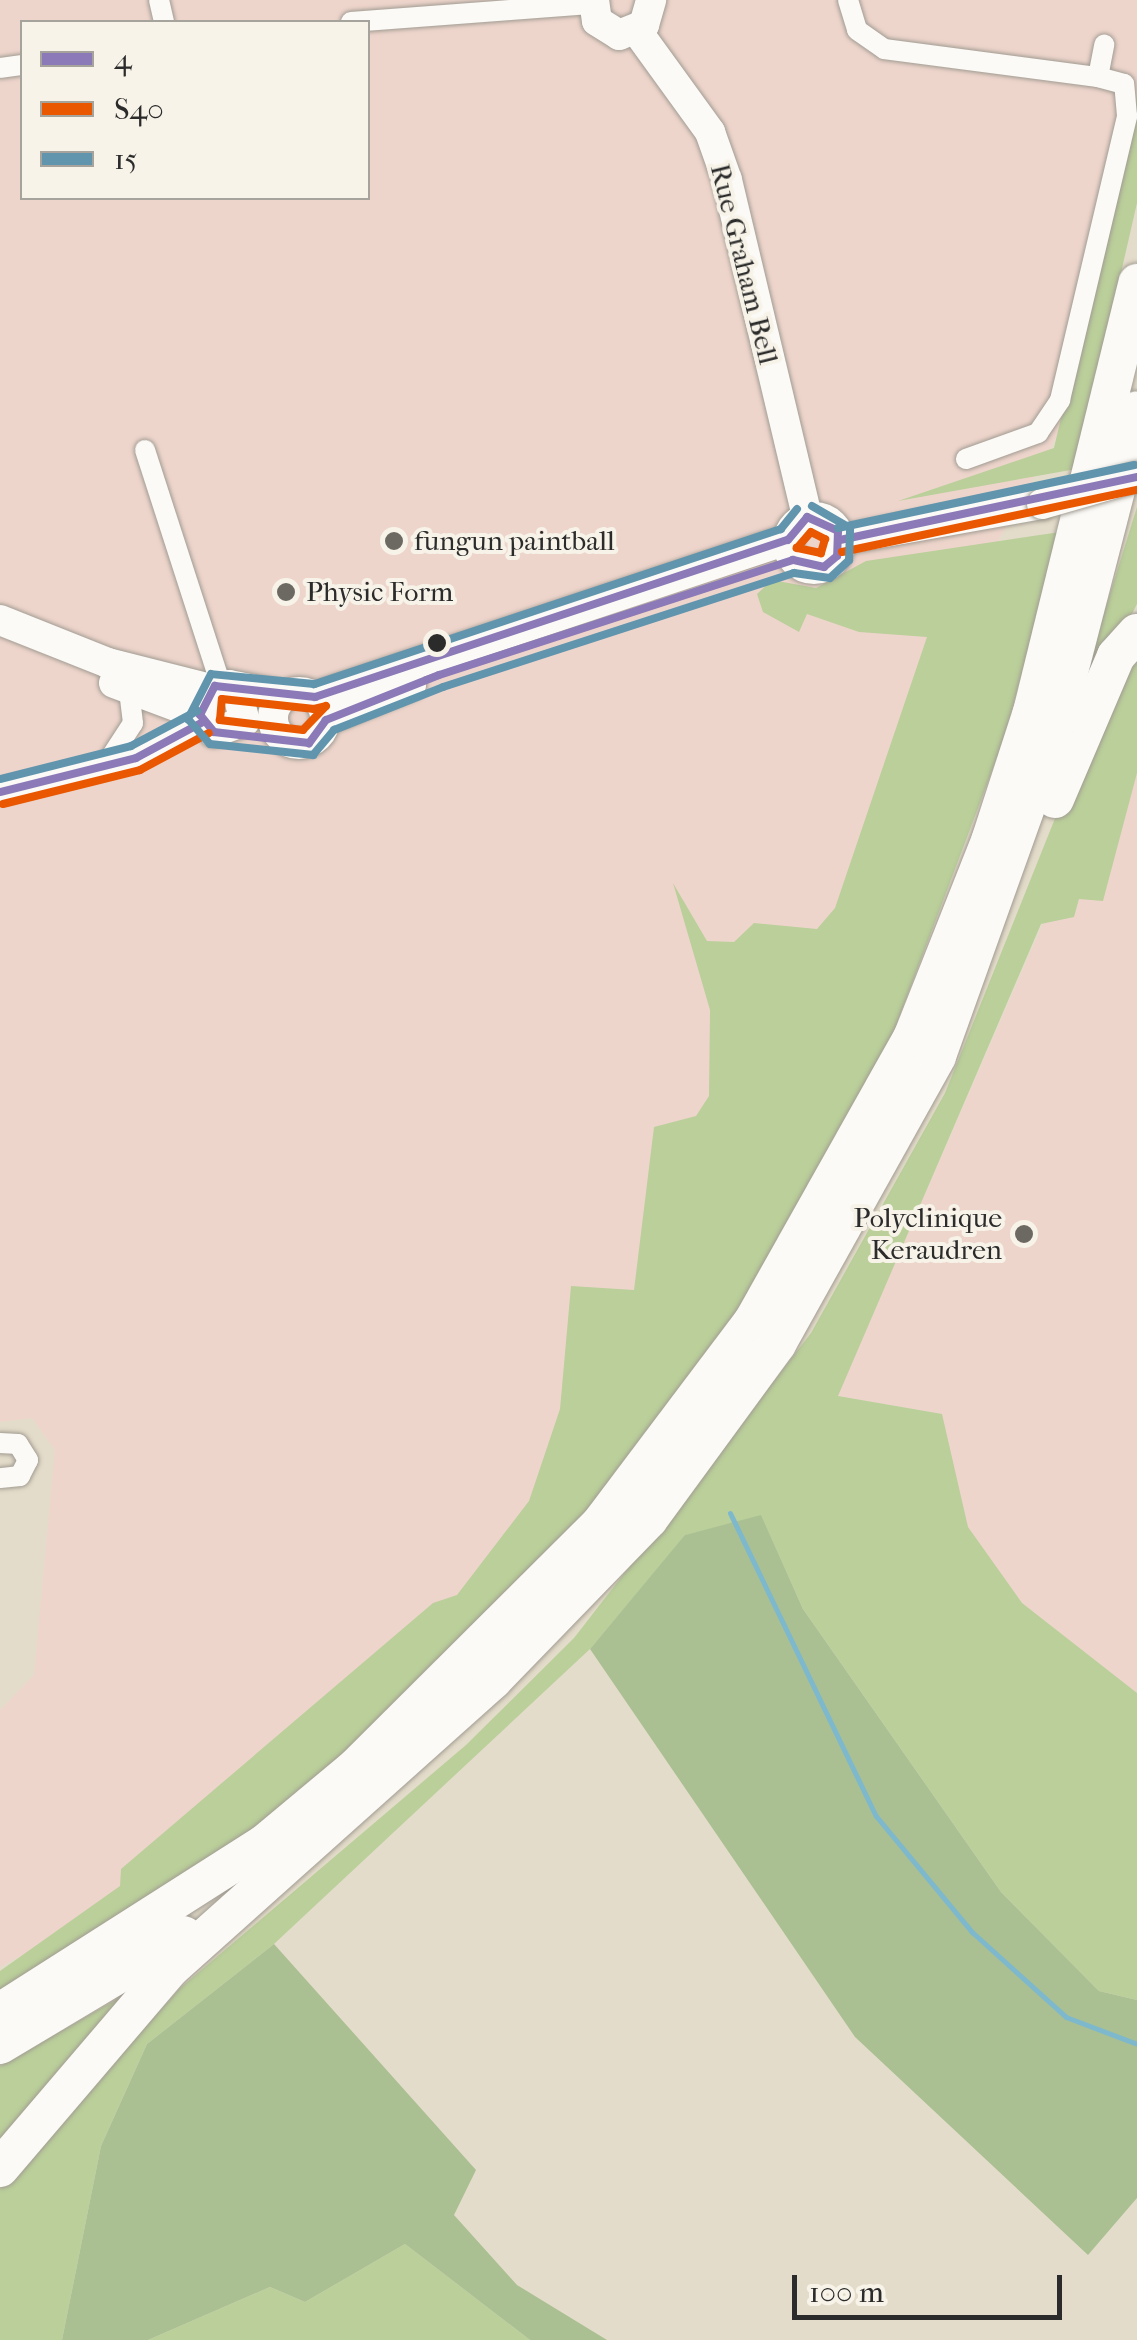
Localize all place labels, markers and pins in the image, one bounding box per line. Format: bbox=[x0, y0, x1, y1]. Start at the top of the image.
place label: fungun paintball bbox=[414, 524, 615, 558]
marker: fungun paintball bbox=[383, 530, 405, 552]
place label: Physic Form bbox=[306, 575, 453, 609]
marker: Physic Form bbox=[275, 581, 297, 603]
unlabelled marker bbox=[427, 633, 447, 653]
place label: Polyclinique Keraudren bbox=[853, 1201, 1002, 1267]
marker: Polyclinique Keraudren bbox=[1011, 1221, 1037, 1247]

